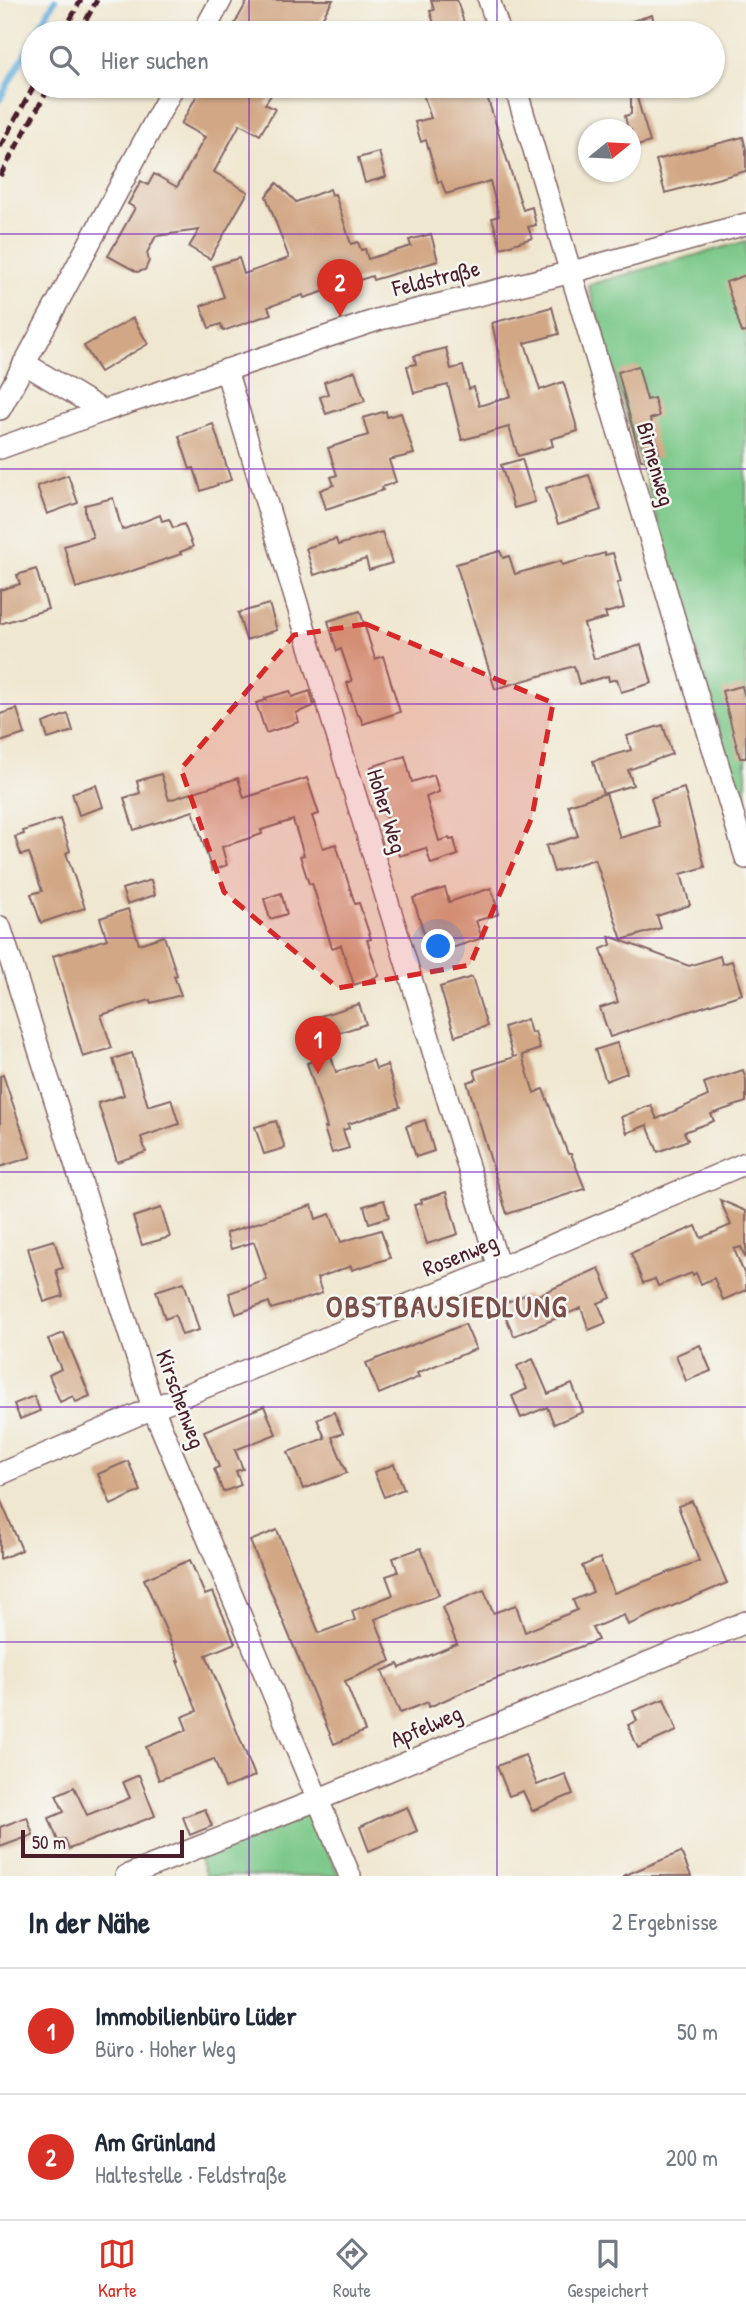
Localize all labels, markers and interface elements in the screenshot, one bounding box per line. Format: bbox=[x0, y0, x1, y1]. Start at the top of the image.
search box bbox=[21, 21, 725, 98]
icon: search bbox=[45, 41, 83, 79]
text: Hier suchen bbox=[101, 42, 209, 77]
north arrow bbox=[578, 119, 641, 182]
street label: Feldstraße bbox=[388, 252, 483, 304]
pin: 2 bbox=[317, 259, 363, 317]
street label: Birnenweg bbox=[630, 418, 683, 509]
street label: Hoher Weg bbox=[360, 765, 415, 857]
your location bbox=[421, 929, 455, 963]
pin: 1 bbox=[295, 1016, 341, 1074]
street label: Rosenweg bbox=[418, 1226, 502, 1284]
district label: OBSTBAUSIEDLUNG bbox=[326, 1286, 568, 1326]
street label: Kirschenweg bbox=[149, 1345, 214, 1453]
street label: Apfelweg bbox=[385, 1697, 466, 1754]
scale bar bbox=[21, 1827, 184, 1859]
text: 50 m bbox=[32, 1829, 66, 1855]
text: In der Nähe bbox=[28, 1902, 150, 1942]
text: 2 Ergebnisse bbox=[612, 1906, 718, 1937]
text: Immobilienbüro Lüder bbox=[95, 1998, 296, 2033]
text: 1 bbox=[47, 2016, 55, 2047]
text: 50 m bbox=[677, 2016, 718, 2047]
text: Büro · Hoher Weg bbox=[95, 2033, 236, 2064]
text: Am Grünland bbox=[95, 2124, 215, 2159]
text: 2 bbox=[46, 2142, 56, 2173]
text: 200 m bbox=[666, 2142, 718, 2173]
text: Haltestelle · Feldstraße bbox=[95, 2159, 287, 2190]
tab: Karte bbox=[98, 2235, 137, 2303]
tab: Route bbox=[333, 2235, 371, 2303]
tab: Gespeichert bbox=[567, 2235, 648, 2303]

